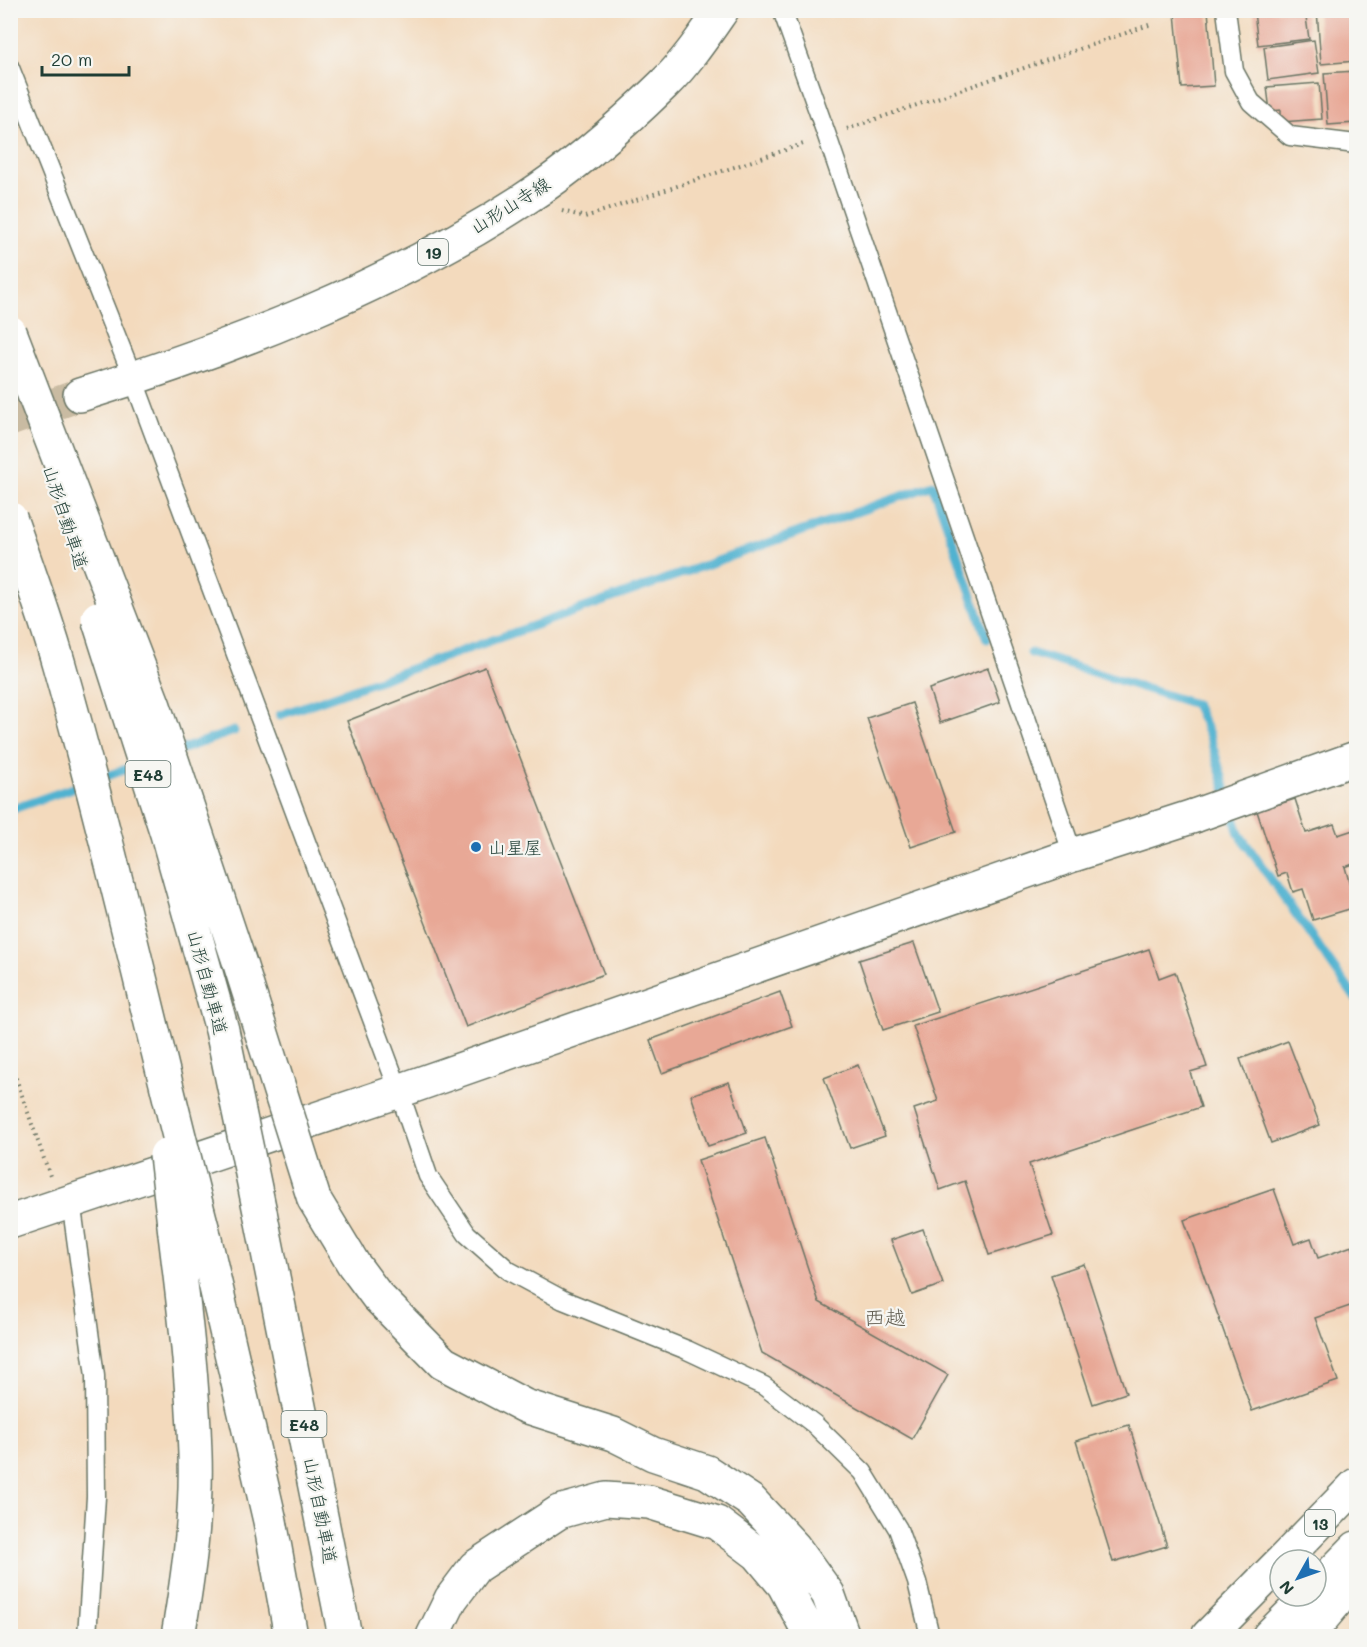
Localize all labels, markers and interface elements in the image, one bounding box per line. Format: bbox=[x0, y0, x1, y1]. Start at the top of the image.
scale bar bbox=[42, 39, 129, 77]
text: 20 m bbox=[51, 47, 92, 71]
street label: 山形山寺線 bbox=[465, 171, 555, 239]
road number: 19 bbox=[418, 239, 448, 265]
street label: 山形自動車道 bbox=[38, 462, 94, 572]
road number: E48 bbox=[126, 761, 170, 787]
place label: 山星屋 bbox=[488, 835, 542, 859]
marker: 山星屋 bbox=[469, 840, 483, 854]
street label: 山形自動車道 bbox=[182, 927, 234, 1037]
district label: 西越 bbox=[864, 1303, 906, 1330]
road number: E48 bbox=[282, 1411, 326, 1437]
street label: 山形自動車道 bbox=[299, 1455, 343, 1565]
road number: 13 bbox=[1305, 1510, 1335, 1536]
north arrow bbox=[1268, 1548, 1328, 1608]
text: N bbox=[1274, 1577, 1298, 1599]

